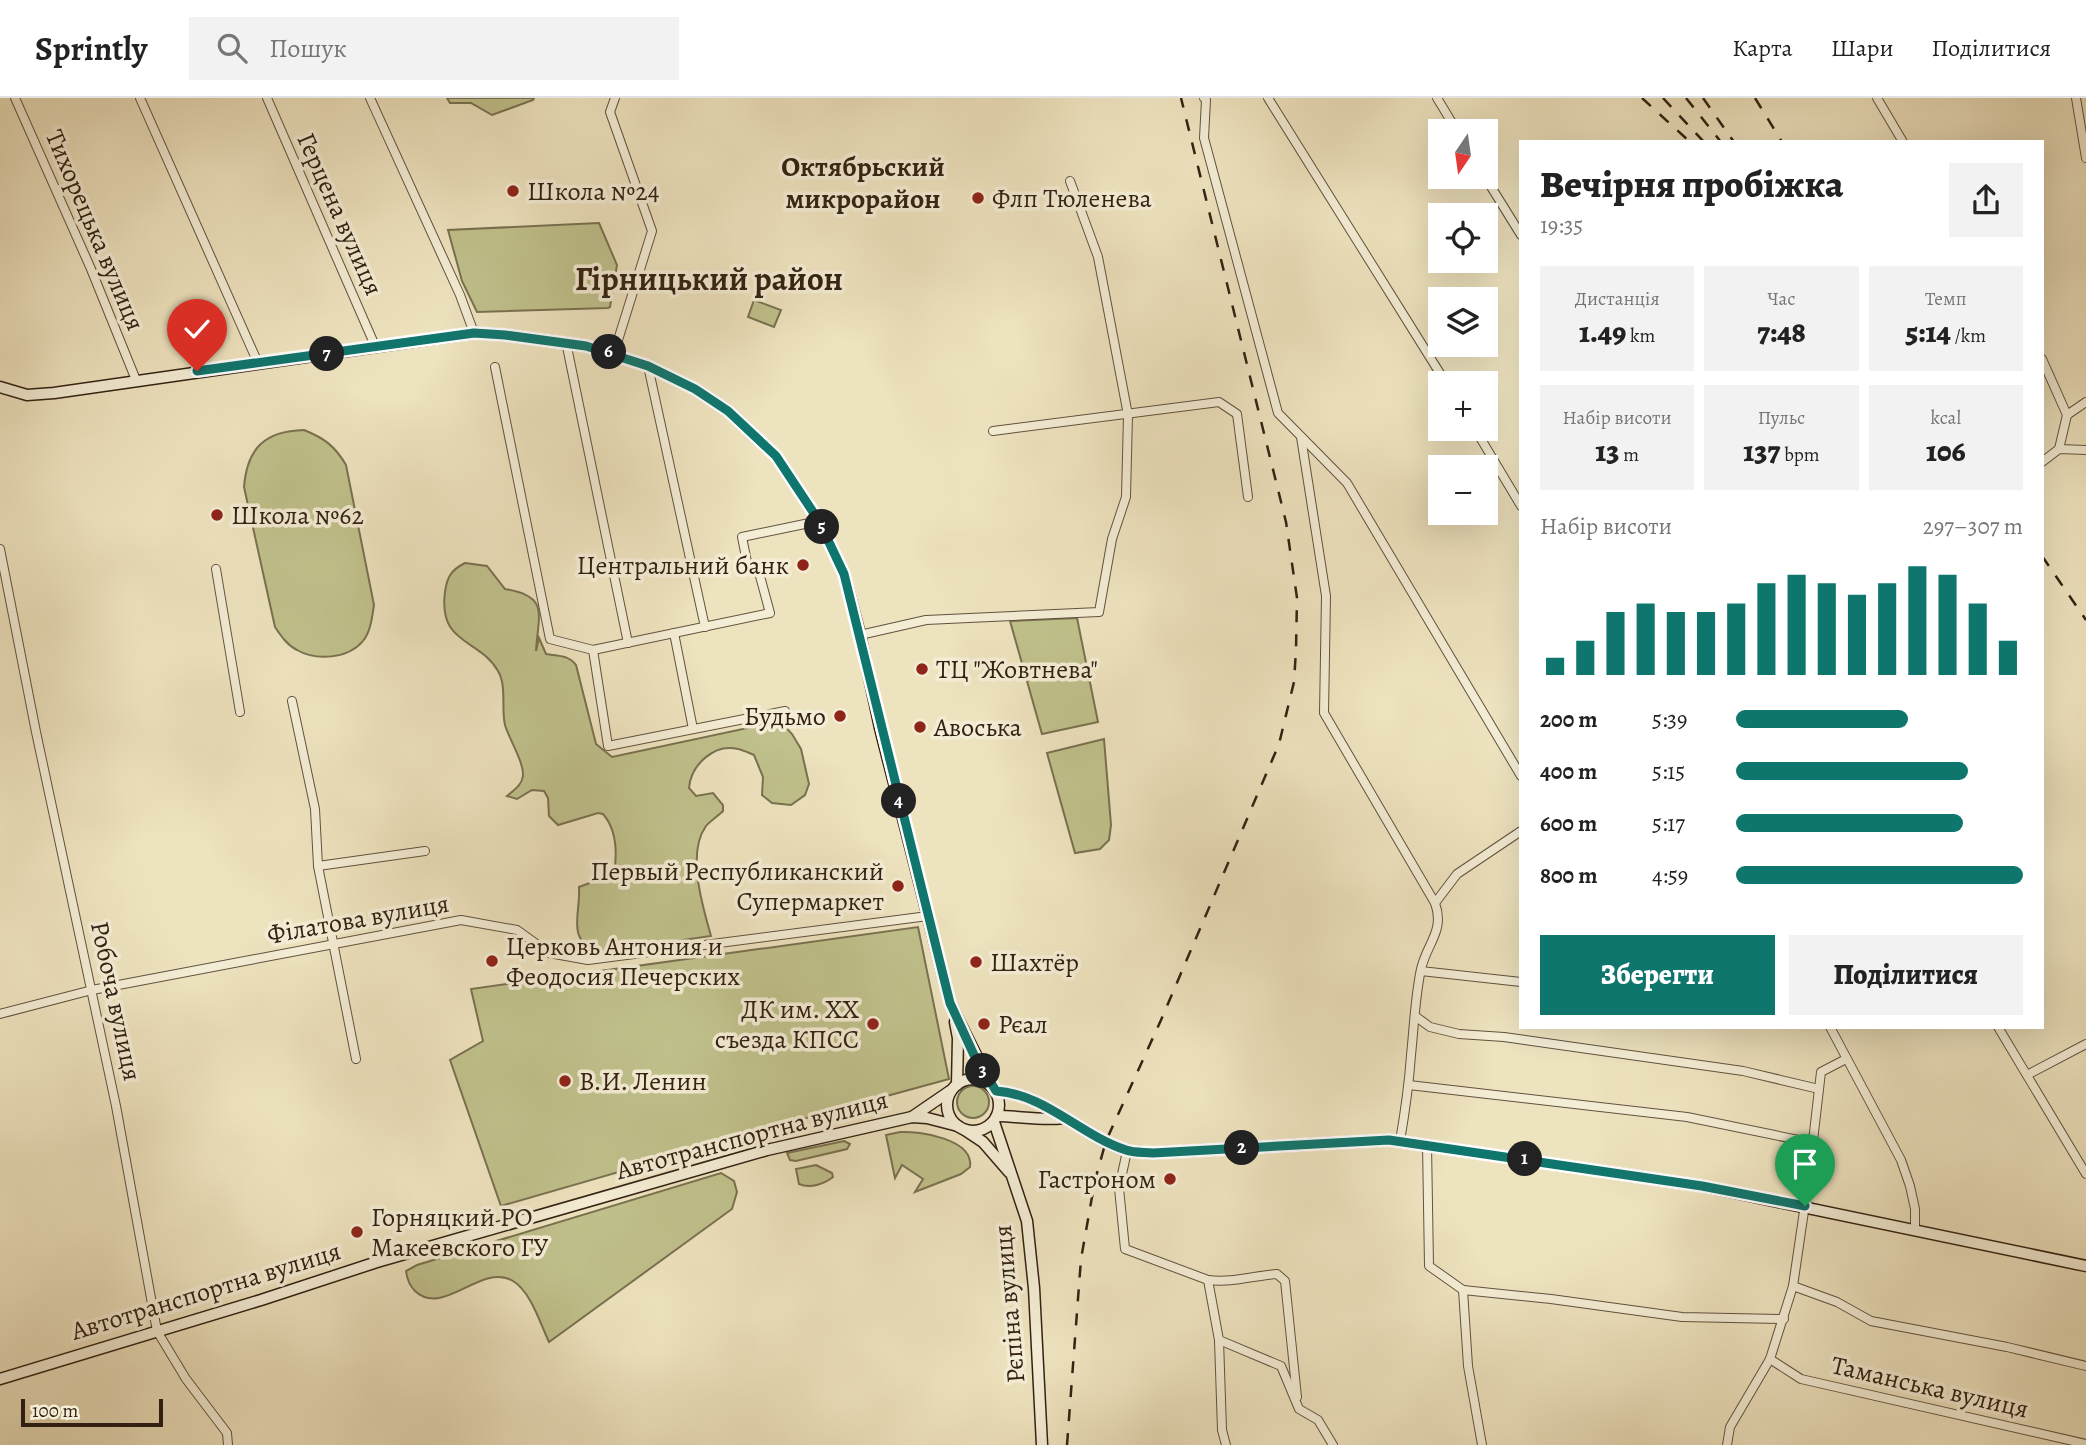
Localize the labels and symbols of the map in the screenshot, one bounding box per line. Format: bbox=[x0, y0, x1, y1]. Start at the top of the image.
north arrow bbox=[1428, 119, 1498, 189]
street label: Тихорецька вулиця bbox=[37, 124, 153, 336]
street label: Герцена вулиця bbox=[289, 127, 391, 301]
district label: Октябрьский микрорайон bbox=[781, 148, 945, 218]
place label: Школа №24 bbox=[527, 174, 660, 209]
place label: Флп Тюленева bbox=[992, 181, 1152, 216]
marker: Школа №24 bbox=[505, 183, 521, 199]
marker: Флп Тюленева bbox=[970, 190, 986, 206]
district label: Гірницький район bbox=[575, 256, 843, 301]
pin bbox=[167, 299, 227, 371]
pin: 6 bbox=[592, 334, 626, 370]
pin: 7 bbox=[310, 336, 344, 372]
place label: Школа №62 bbox=[231, 498, 364, 533]
marker: Школа №62 bbox=[209, 507, 225, 523]
pin: 5 bbox=[804, 510, 840, 544]
place label: Центральний банк bbox=[577, 548, 789, 583]
marker: Центральний банк bbox=[795, 557, 811, 573]
place label: ТЦ "Жовтнева" bbox=[936, 652, 1098, 687]
marker: ТЦ "Жовтнева" bbox=[914, 661, 930, 677]
place label: Будьмо bbox=[744, 699, 826, 734]
marker: Будьмо bbox=[832, 708, 848, 724]
place label: Авоська bbox=[933, 710, 1022, 745]
marker: Авоська bbox=[912, 719, 928, 735]
pin: 4 bbox=[881, 784, 916, 818]
place label: Первый Республиканский Супермаркет bbox=[591, 854, 884, 919]
marker: Первый Республиканский Супермаркет bbox=[890, 878, 906, 894]
street label: Філатова вулиця bbox=[264, 886, 452, 952]
street label: Робоча вулиця bbox=[82, 918, 150, 1084]
place label: Церковь Антония и Феодосия Печерских bbox=[506, 929, 740, 994]
place label: Шахтёр bbox=[990, 945, 1079, 980]
marker: Церковь Антония и Феодосия Печерских bbox=[484, 953, 500, 969]
marker: Шахтёр bbox=[968, 954, 984, 970]
place label: ДК им. XX съезда КПСС bbox=[715, 992, 859, 1057]
place label: Рєал bbox=[998, 1007, 1048, 1042]
marker: ДК им. XX съезда КПСС bbox=[865, 1016, 881, 1032]
marker: Рєал bbox=[976, 1016, 992, 1032]
pin: 3 bbox=[965, 1054, 1000, 1088]
place label: В.И. Ленин bbox=[579, 1064, 707, 1099]
marker: В.И. Ленин bbox=[557, 1073, 573, 1089]
street label: Автотранспортна вулиця bbox=[611, 1082, 892, 1188]
pin: 2 bbox=[1224, 1130, 1260, 1166]
pin bbox=[1775, 1134, 1835, 1206]
pin: 1 bbox=[1508, 1142, 1542, 1176]
place label: Гастроном bbox=[1037, 1162, 1156, 1197]
marker: Гастроном bbox=[1162, 1171, 1178, 1187]
place label: Горняцкий РО Макеевского ГУ bbox=[371, 1200, 548, 1265]
street label: Рєпіна вулиця bbox=[985, 1223, 1033, 1385]
marker: Горняцкий РО Макеевского ГУ bbox=[349, 1224, 365, 1240]
street label: Автотранспортна вулиця bbox=[66, 1233, 345, 1349]
street label: Таманська вулиця bbox=[1828, 1347, 2032, 1427]
scale bar bbox=[21, 1396, 163, 1428]

